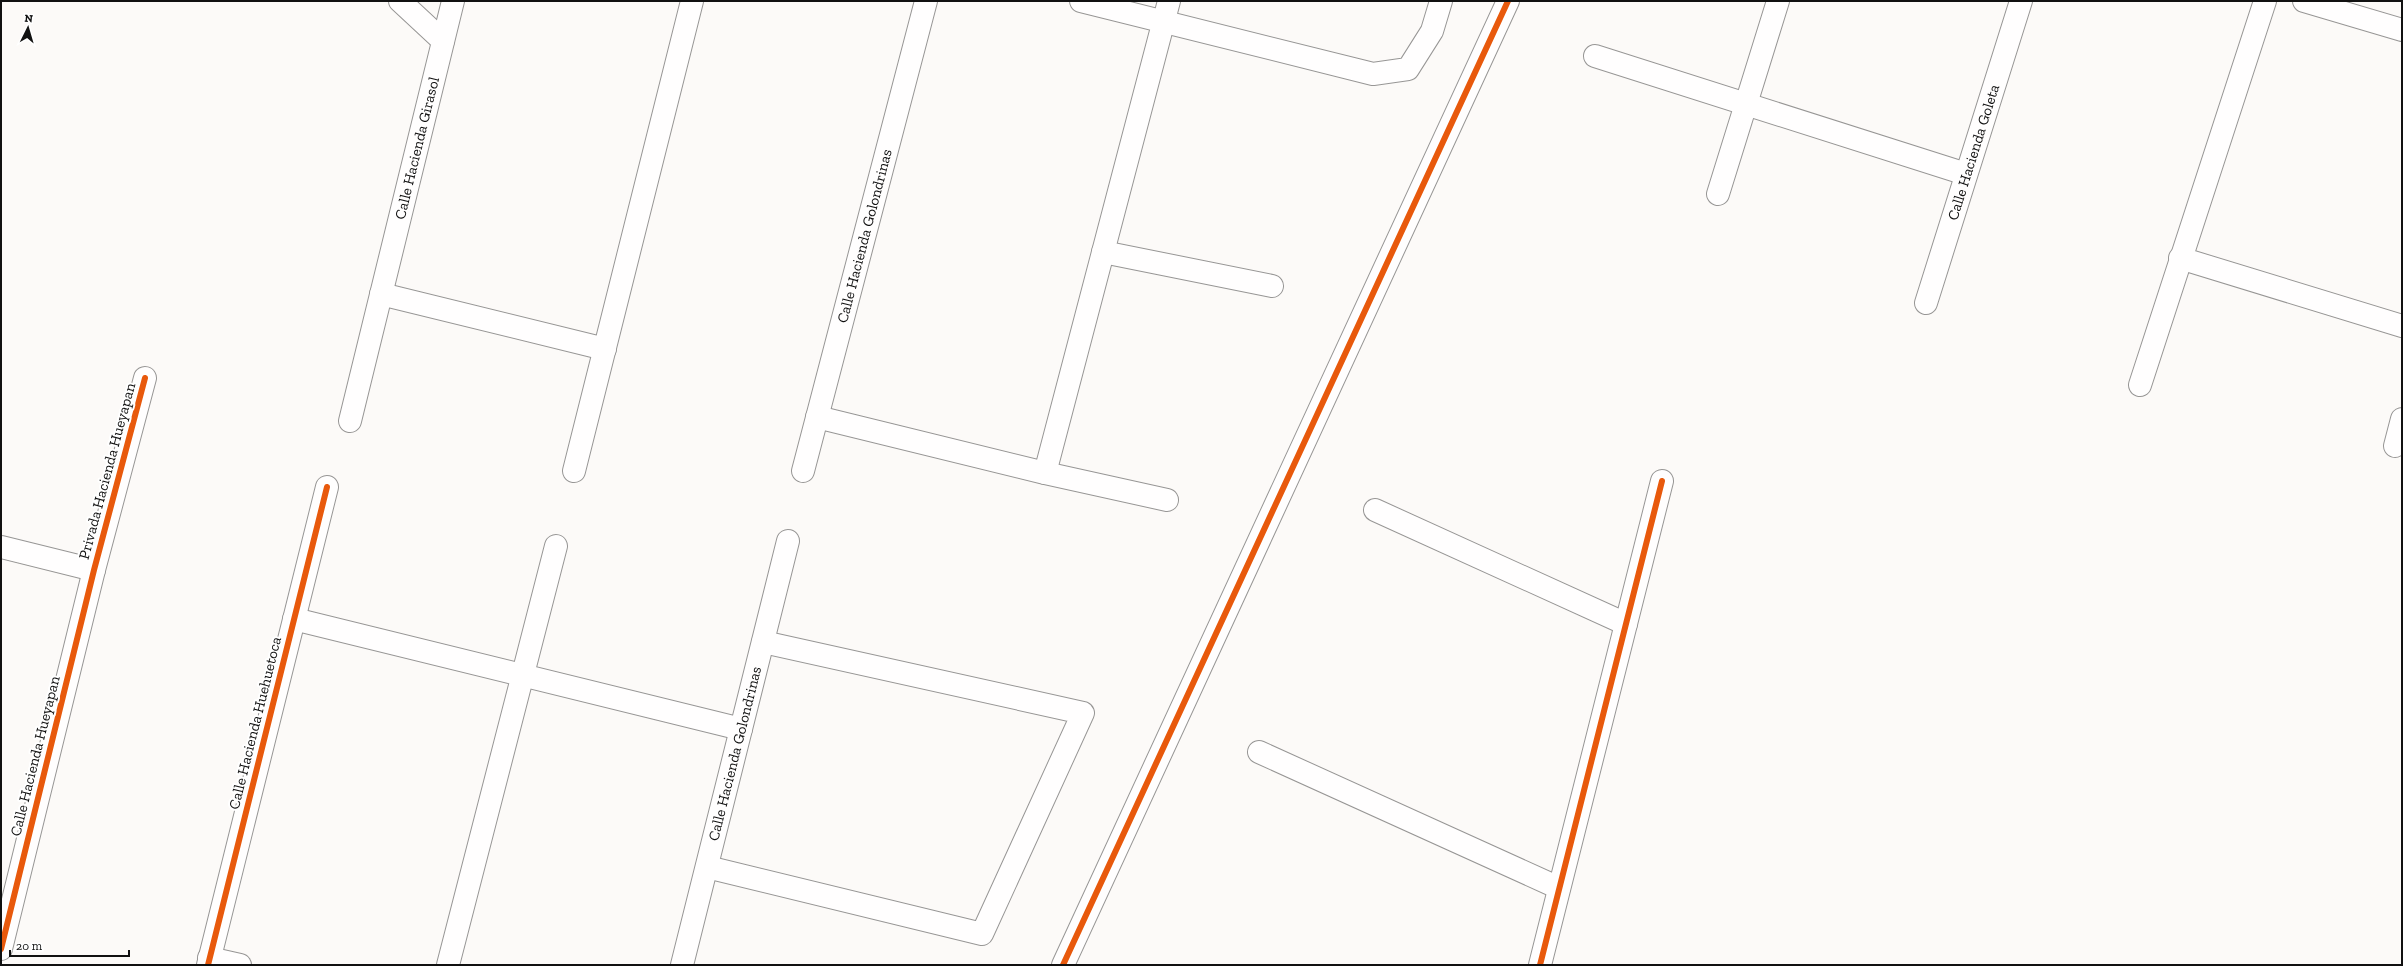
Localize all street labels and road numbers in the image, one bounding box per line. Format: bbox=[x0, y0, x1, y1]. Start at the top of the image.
street label: Calle Hacienda Girasol bbox=[391, 75, 443, 221]
street label: Calle Hacienda Goleta bbox=[1944, 82, 2003, 222]
street label: Calle Hacienda Golondrinas bbox=[833, 147, 896, 325]
street label: Privada Hacienda Hueyapan bbox=[75, 380, 139, 561]
street label: Calle Hacienda Huehuetoca bbox=[225, 635, 285, 811]
street label: Calle Hacienda Golondrinas bbox=[704, 664, 765, 843]
street label: Calle Hacienda Hueyapan bbox=[6, 674, 64, 838]

